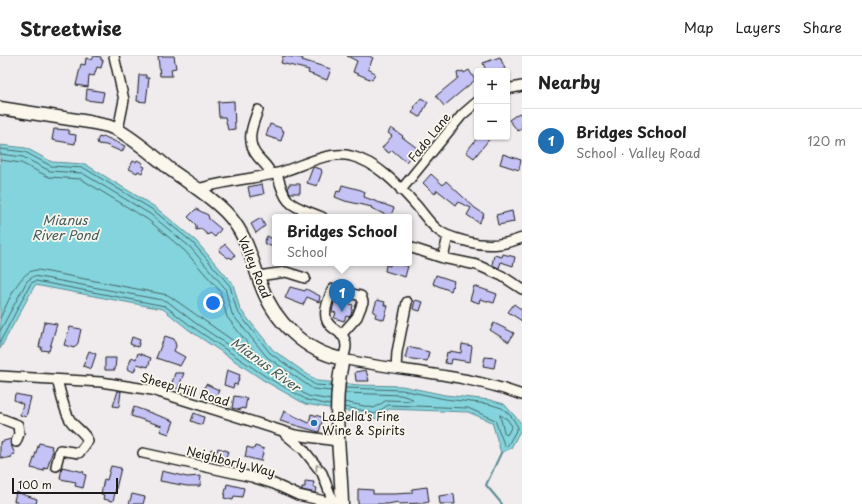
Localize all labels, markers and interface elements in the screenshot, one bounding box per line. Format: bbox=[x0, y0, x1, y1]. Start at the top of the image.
text: Streetwise bbox=[20, 14, 122, 42]
text: Map bbox=[684, 17, 714, 38]
text: Layers bbox=[736, 17, 781, 38]
text: Share bbox=[803, 17, 842, 38]
map controls bbox=[474, 68, 510, 140]
button: + bbox=[474, 68, 510, 104]
text: Nearby bbox=[538, 69, 600, 95]
button: − bbox=[474, 104, 510, 140]
street label: Fado Lane bbox=[403, 108, 455, 166]
text: Bridges School bbox=[576, 120, 687, 143]
text: 1 bbox=[548, 131, 554, 150]
text: 120 m bbox=[807, 131, 846, 150]
text: School · Valley Road bbox=[576, 143, 701, 162]
water label: Mianus River Pond bbox=[32, 210, 101, 244]
popup bbox=[272, 214, 412, 266]
text: Bridges School bbox=[287, 219, 397, 242]
street label: Valley Road bbox=[234, 233, 276, 301]
text: School bbox=[287, 242, 328, 261]
pin: 1 bbox=[329, 279, 355, 312]
your location bbox=[203, 293, 223, 313]
water label: Mianus River bbox=[227, 332, 306, 397]
street label: Sheep Hill Road bbox=[138, 368, 232, 410]
place label: LaBella's Fine Wine & Spirits bbox=[322, 407, 405, 439]
marker: LaBella's Fine Wine & Spirits bbox=[309, 418, 319, 428]
street label: Neighborly Way bbox=[185, 441, 277, 481]
one-way arrow bbox=[315, 465, 322, 472]
scale bar bbox=[12, 476, 118, 495]
text: 100 m bbox=[18, 476, 52, 493]

